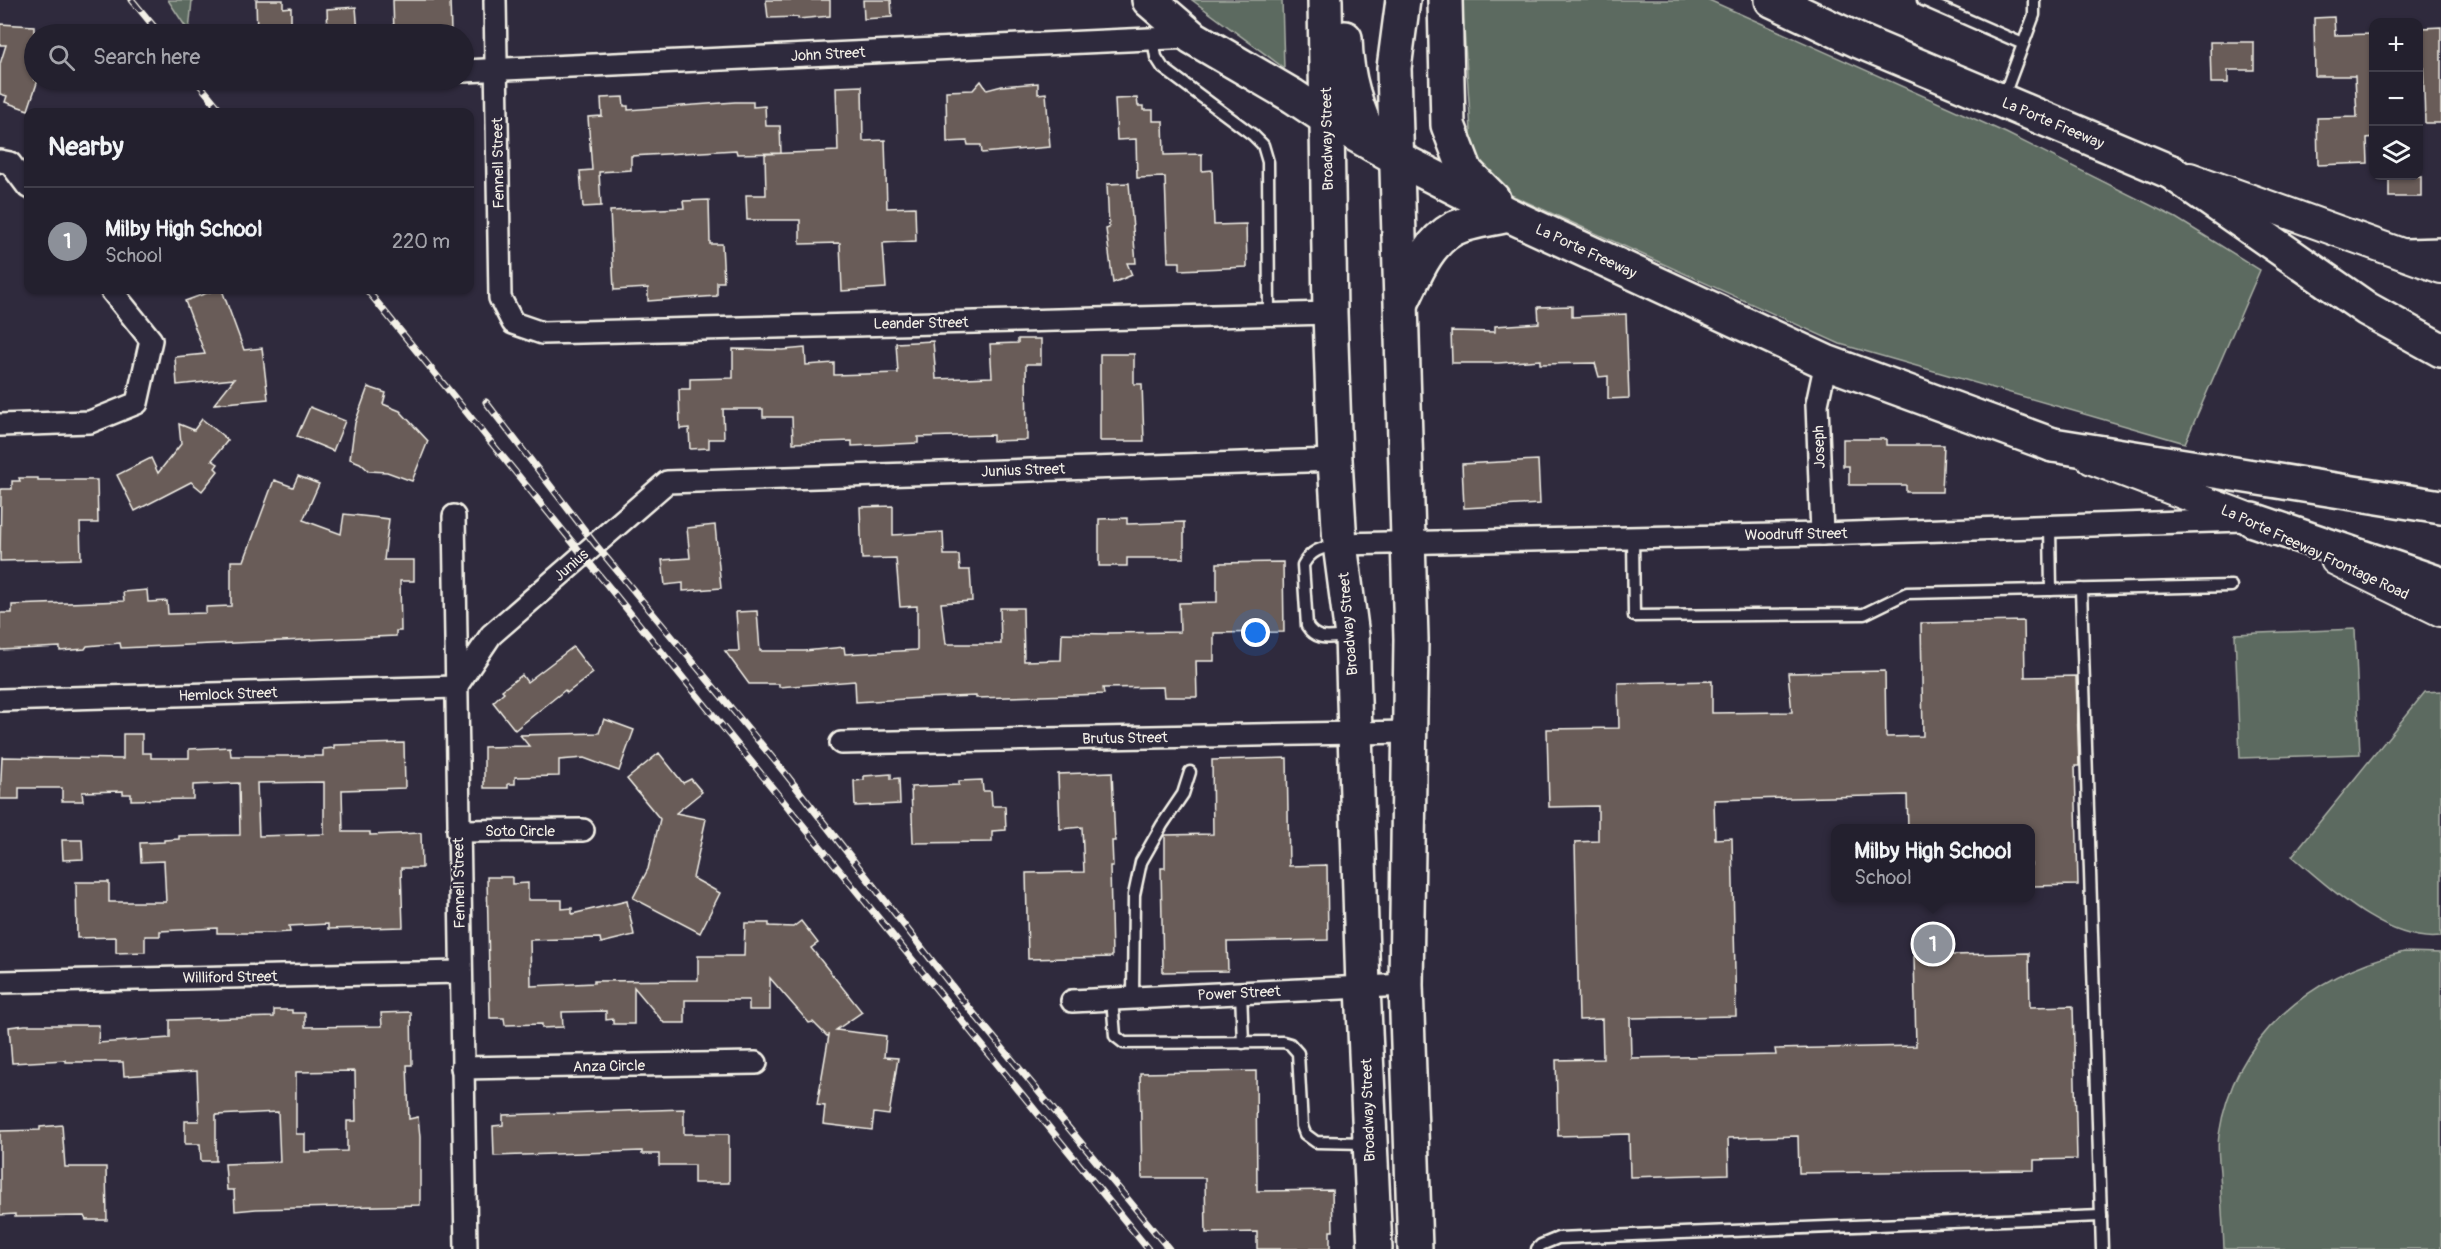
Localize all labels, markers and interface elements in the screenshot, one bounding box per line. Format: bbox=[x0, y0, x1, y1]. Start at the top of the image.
map controls bbox=[2369, 18, 2423, 180]
button: + bbox=[2369, 18, 2423, 72]
search box bbox=[24, 24, 474, 90]
icon: search bbox=[45, 41, 78, 74]
text: Search here bbox=[93, 43, 200, 71]
street label: John Street bbox=[790, 43, 867, 66]
button: − bbox=[2369, 72, 2423, 126]
street label: Broadway Street bbox=[1317, 86, 1338, 191]
street label: La Porte Freeway bbox=[1999, 93, 2107, 154]
street label: Fennell Street bbox=[488, 116, 509, 209]
button: layers bbox=[2369, 126, 2423, 180]
text: Nearby bbox=[48, 131, 124, 163]
text: Milby High School bbox=[105, 215, 262, 243]
street label: La Porte Freeway bbox=[1532, 220, 1640, 283]
text: 1 bbox=[64, 229, 71, 254]
text: 220 m bbox=[392, 229, 450, 254]
text: School bbox=[105, 243, 162, 268]
street label: Leander Street bbox=[873, 313, 970, 334]
street label: Joseph bbox=[1809, 425, 1830, 469]
street label: Junius Street bbox=[981, 460, 1066, 481]
street label: La Porte Freeway Frontage Road bbox=[2218, 500, 2412, 604]
street label: Woodruff Street bbox=[1744, 524, 1849, 545]
street label: Junius bbox=[550, 545, 593, 586]
street label: Broadway Street bbox=[1334, 571, 1362, 676]
your location bbox=[1241, 618, 1270, 647]
street label: Hemlock Street bbox=[178, 683, 279, 706]
street label: Brutus Street bbox=[1082, 728, 1169, 749]
street label: Soto Circle bbox=[485, 822, 556, 841]
popup bbox=[1831, 824, 2035, 902]
street label: Fennell Street bbox=[449, 836, 470, 929]
text: Milby High School bbox=[1854, 837, 2012, 865]
text: School bbox=[1854, 865, 1912, 890]
pin: 1 bbox=[1914, 922, 1952, 966]
street label: Williford Street bbox=[182, 967, 279, 988]
street label: Power Street bbox=[1197, 982, 1282, 1005]
street label: Anza Circle bbox=[573, 1056, 646, 1077]
street label: Broadway Street bbox=[1357, 1057, 1380, 1162]

